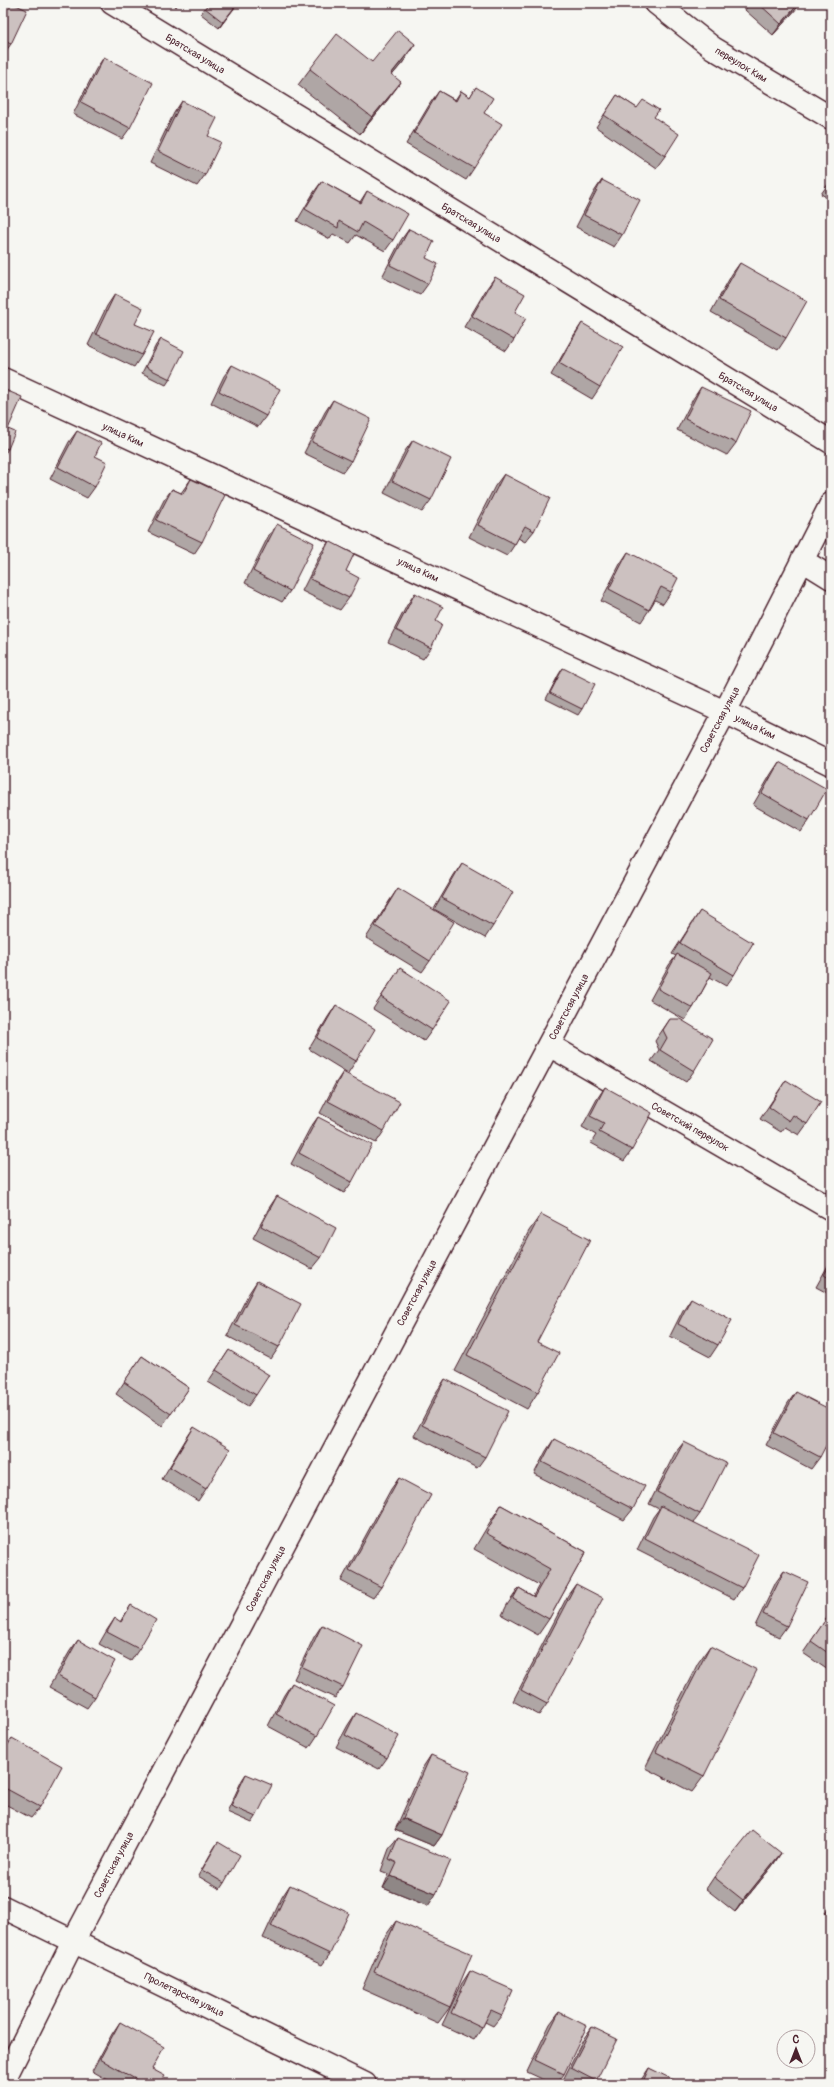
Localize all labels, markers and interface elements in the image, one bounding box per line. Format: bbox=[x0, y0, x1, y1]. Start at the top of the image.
street label: Братская улица bbox=[163, 32, 227, 77]
street label: переулок Ким bbox=[713, 45, 770, 85]
street label: Братская улица bbox=[439, 201, 503, 246]
street label: Братская улица bbox=[716, 370, 780, 415]
street label: улица Ким bbox=[100, 420, 146, 450]
street label: улица Ким bbox=[395, 555, 441, 585]
street label: Советская улица bbox=[698, 685, 743, 755]
street label: улица Ким bbox=[732, 712, 778, 742]
street label: Советская улица bbox=[547, 972, 592, 1042]
street label: Советский переулок bbox=[649, 1100, 731, 1154]
street label: Советская улица bbox=[395, 1258, 440, 1328]
street label: Советская улица bbox=[244, 1544, 289, 1614]
street label: Советская улица bbox=[92, 1830, 137, 1900]
street label: Пролетарская улица bbox=[142, 1970, 226, 2020]
north arrow bbox=[776, 2029, 816, 2069]
text: С bbox=[793, 2033, 800, 2046]

